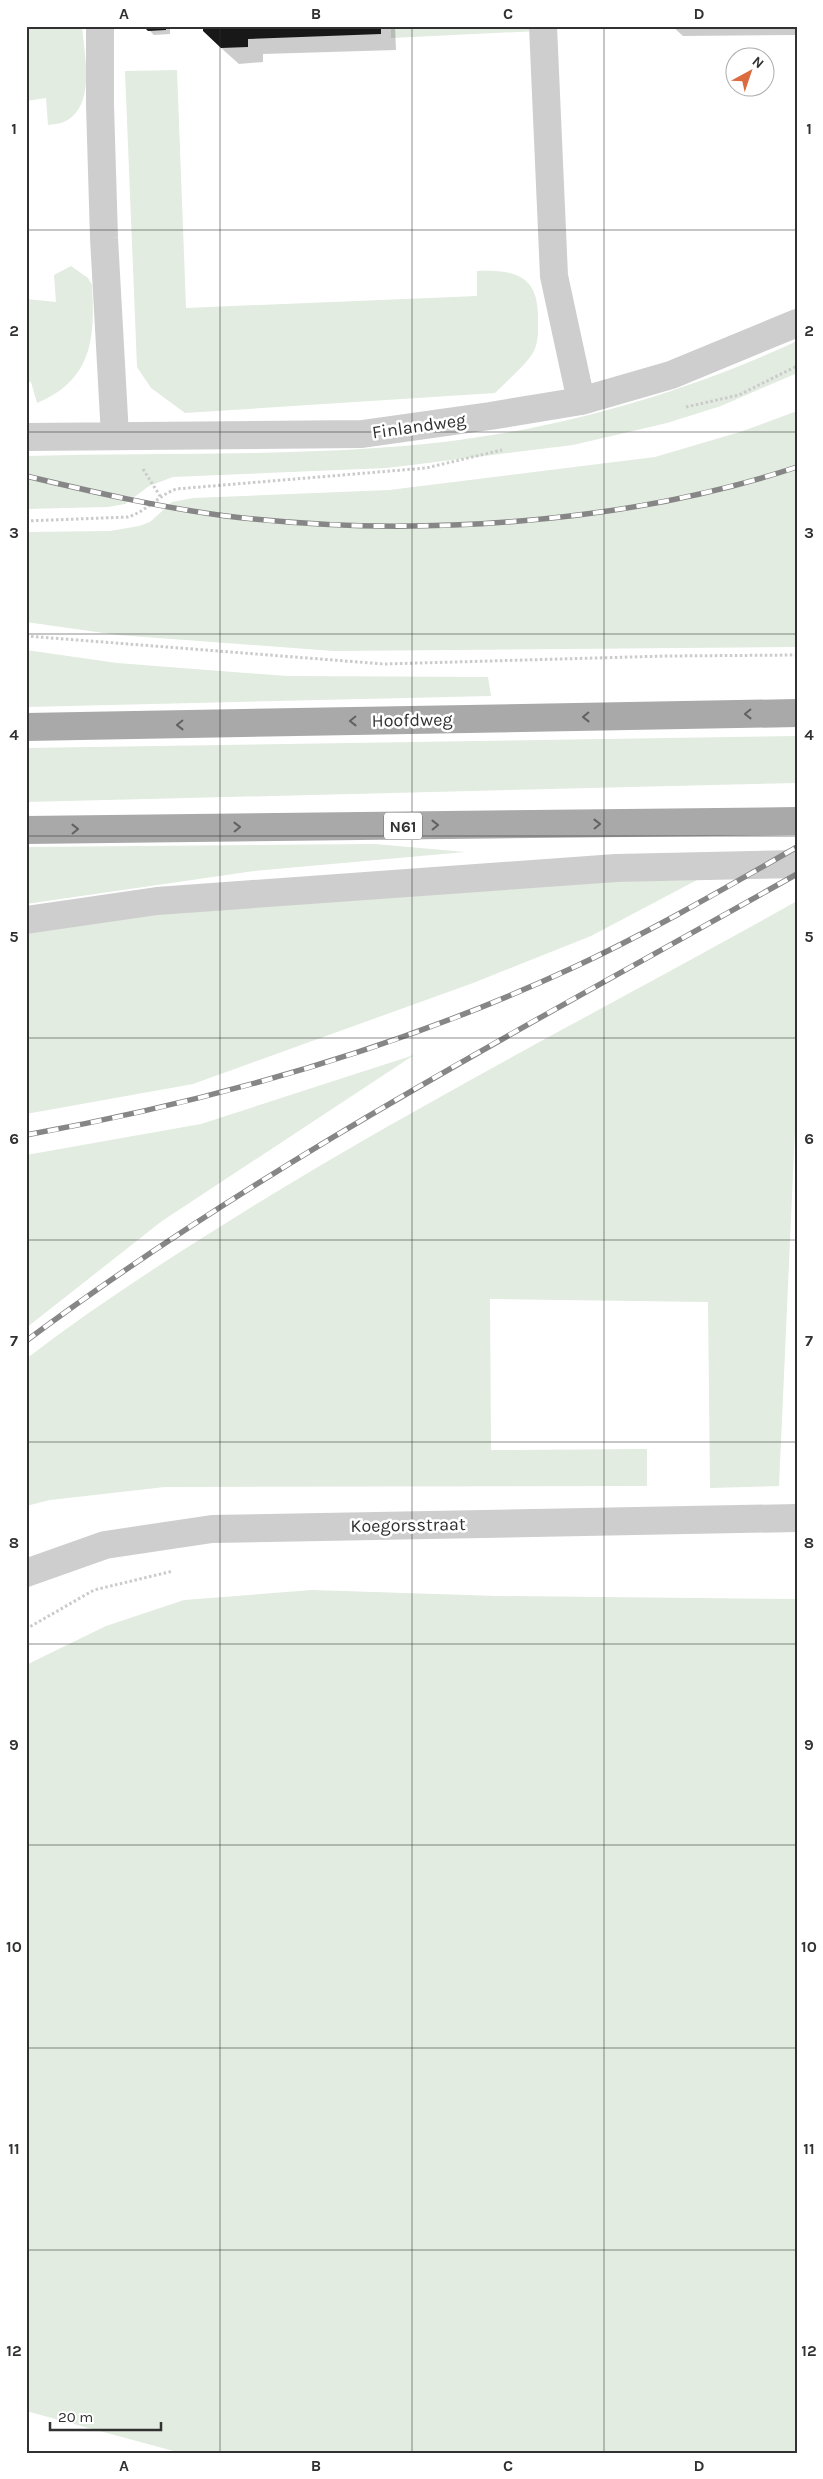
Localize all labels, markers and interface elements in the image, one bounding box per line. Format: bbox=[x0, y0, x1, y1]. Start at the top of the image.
text: A bbox=[119, 4, 129, 23]
text: B bbox=[311, 4, 321, 23]
text: C bbox=[503, 4, 513, 23]
text: D bbox=[694, 4, 705, 23]
north arrow bbox=[726, 48, 776, 98]
text: N bbox=[749, 53, 767, 72]
text: 1 bbox=[11, 119, 17, 138]
text: 1 bbox=[806, 119, 812, 138]
text: 2 bbox=[9, 321, 19, 340]
text: 2 bbox=[804, 321, 814, 340]
street label: Finlandweg bbox=[371, 409, 467, 443]
text: 3 bbox=[9, 523, 19, 542]
text: 3 bbox=[804, 523, 814, 542]
street label: Hoofdweg bbox=[371, 708, 453, 732]
one-way arrow bbox=[744, 709, 752, 719]
one-way arrow bbox=[581, 712, 589, 722]
one-way arrow bbox=[349, 716, 356, 726]
one-way arrow bbox=[176, 719, 184, 730]
text: 4 bbox=[9, 725, 19, 744]
text: 4 bbox=[804, 725, 814, 744]
road number: N61 bbox=[384, 812, 422, 839]
one-way arrow bbox=[594, 819, 602, 829]
one-way arrow bbox=[431, 820, 439, 831]
one-way arrow bbox=[234, 822, 242, 833]
one-way arrow bbox=[72, 824, 79, 834]
text: 5 bbox=[9, 927, 19, 946]
text: 5 bbox=[804, 927, 814, 946]
text: 6 bbox=[9, 1129, 19, 1148]
text: 6 bbox=[804, 1129, 814, 1148]
text: 7 bbox=[10, 1331, 18, 1350]
text: 7 bbox=[805, 1331, 813, 1350]
street label: Koegorsstraat bbox=[350, 1513, 466, 1537]
text: 8 bbox=[9, 1533, 19, 1552]
text: 8 bbox=[804, 1533, 814, 1552]
text: 9 bbox=[9, 1735, 19, 1754]
text: 9 bbox=[804, 1735, 814, 1754]
text: 10 bbox=[6, 1937, 22, 1956]
text: 10 bbox=[801, 1937, 817, 1956]
text: 11 bbox=[8, 2139, 20, 2158]
text: 11 bbox=[803, 2139, 815, 2158]
text: 12 bbox=[6, 2341, 22, 2360]
text: 12 bbox=[801, 2341, 817, 2360]
scale bar bbox=[50, 2399, 161, 2431]
text: 20 m bbox=[58, 2408, 93, 2426]
text: A bbox=[119, 2456, 129, 2475]
text: B bbox=[311, 2456, 321, 2475]
text: C bbox=[503, 2456, 513, 2475]
text: D bbox=[694, 2456, 705, 2475]

